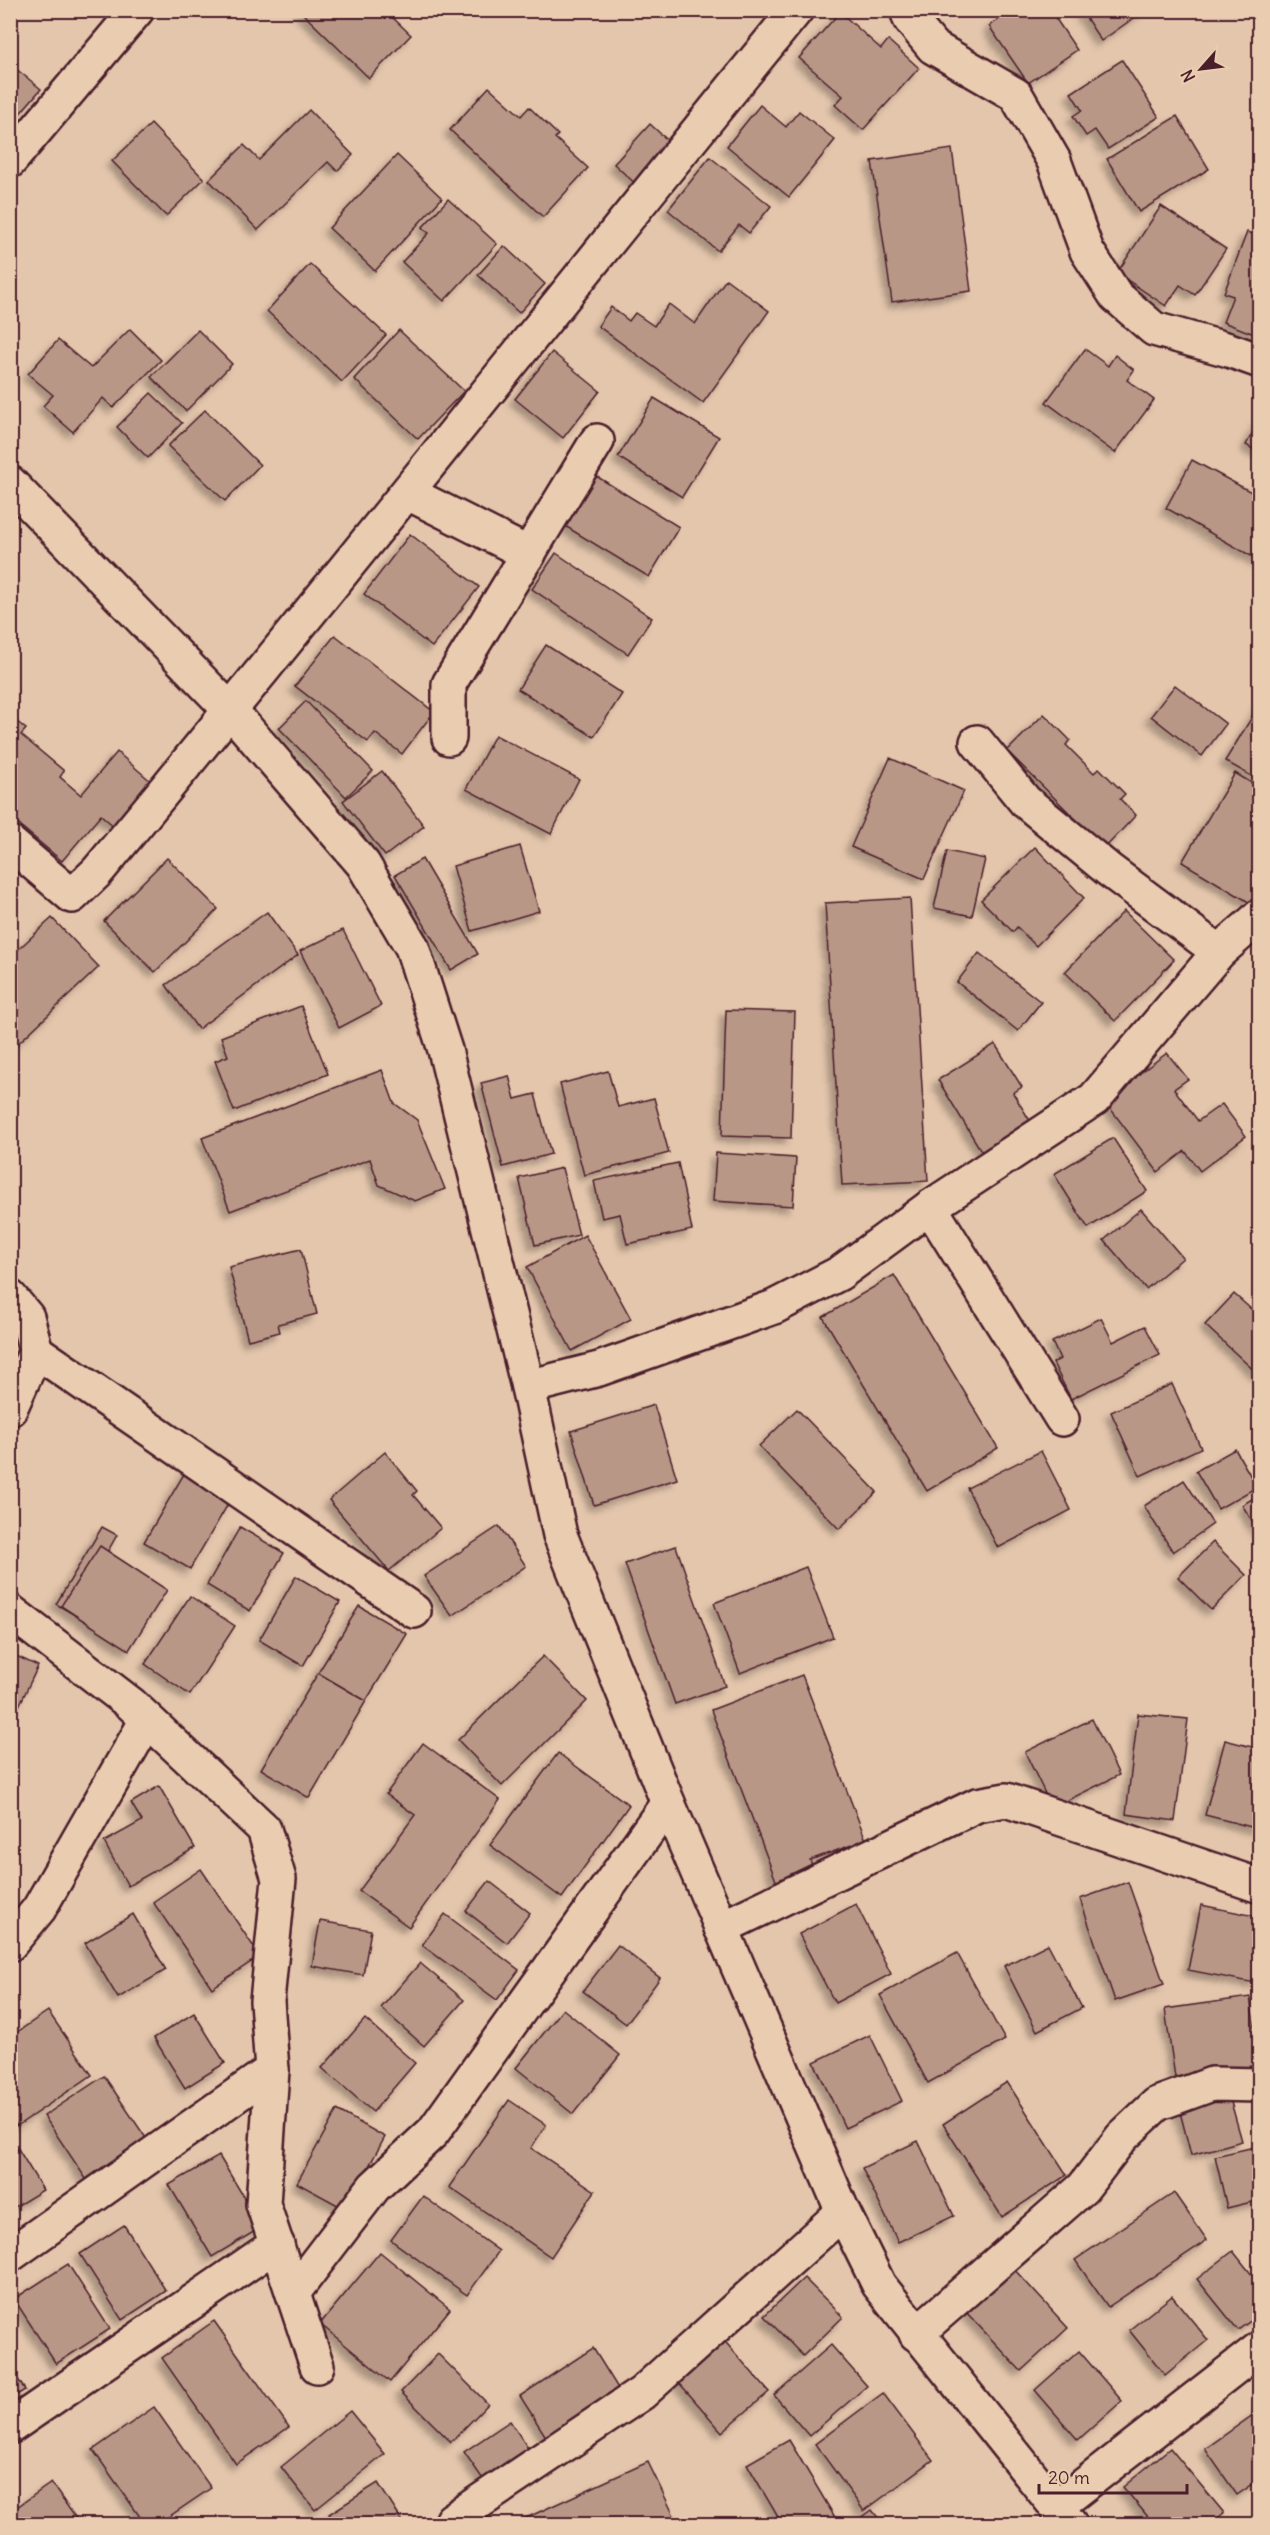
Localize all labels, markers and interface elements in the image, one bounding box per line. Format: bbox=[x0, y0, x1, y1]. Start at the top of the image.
north arrow bbox=[1171, 39, 1231, 99]
text: N bbox=[1176, 66, 1199, 86]
scale bar bbox=[1039, 2457, 1188, 2495]
text: 20 m bbox=[1048, 2466, 1090, 2489]

